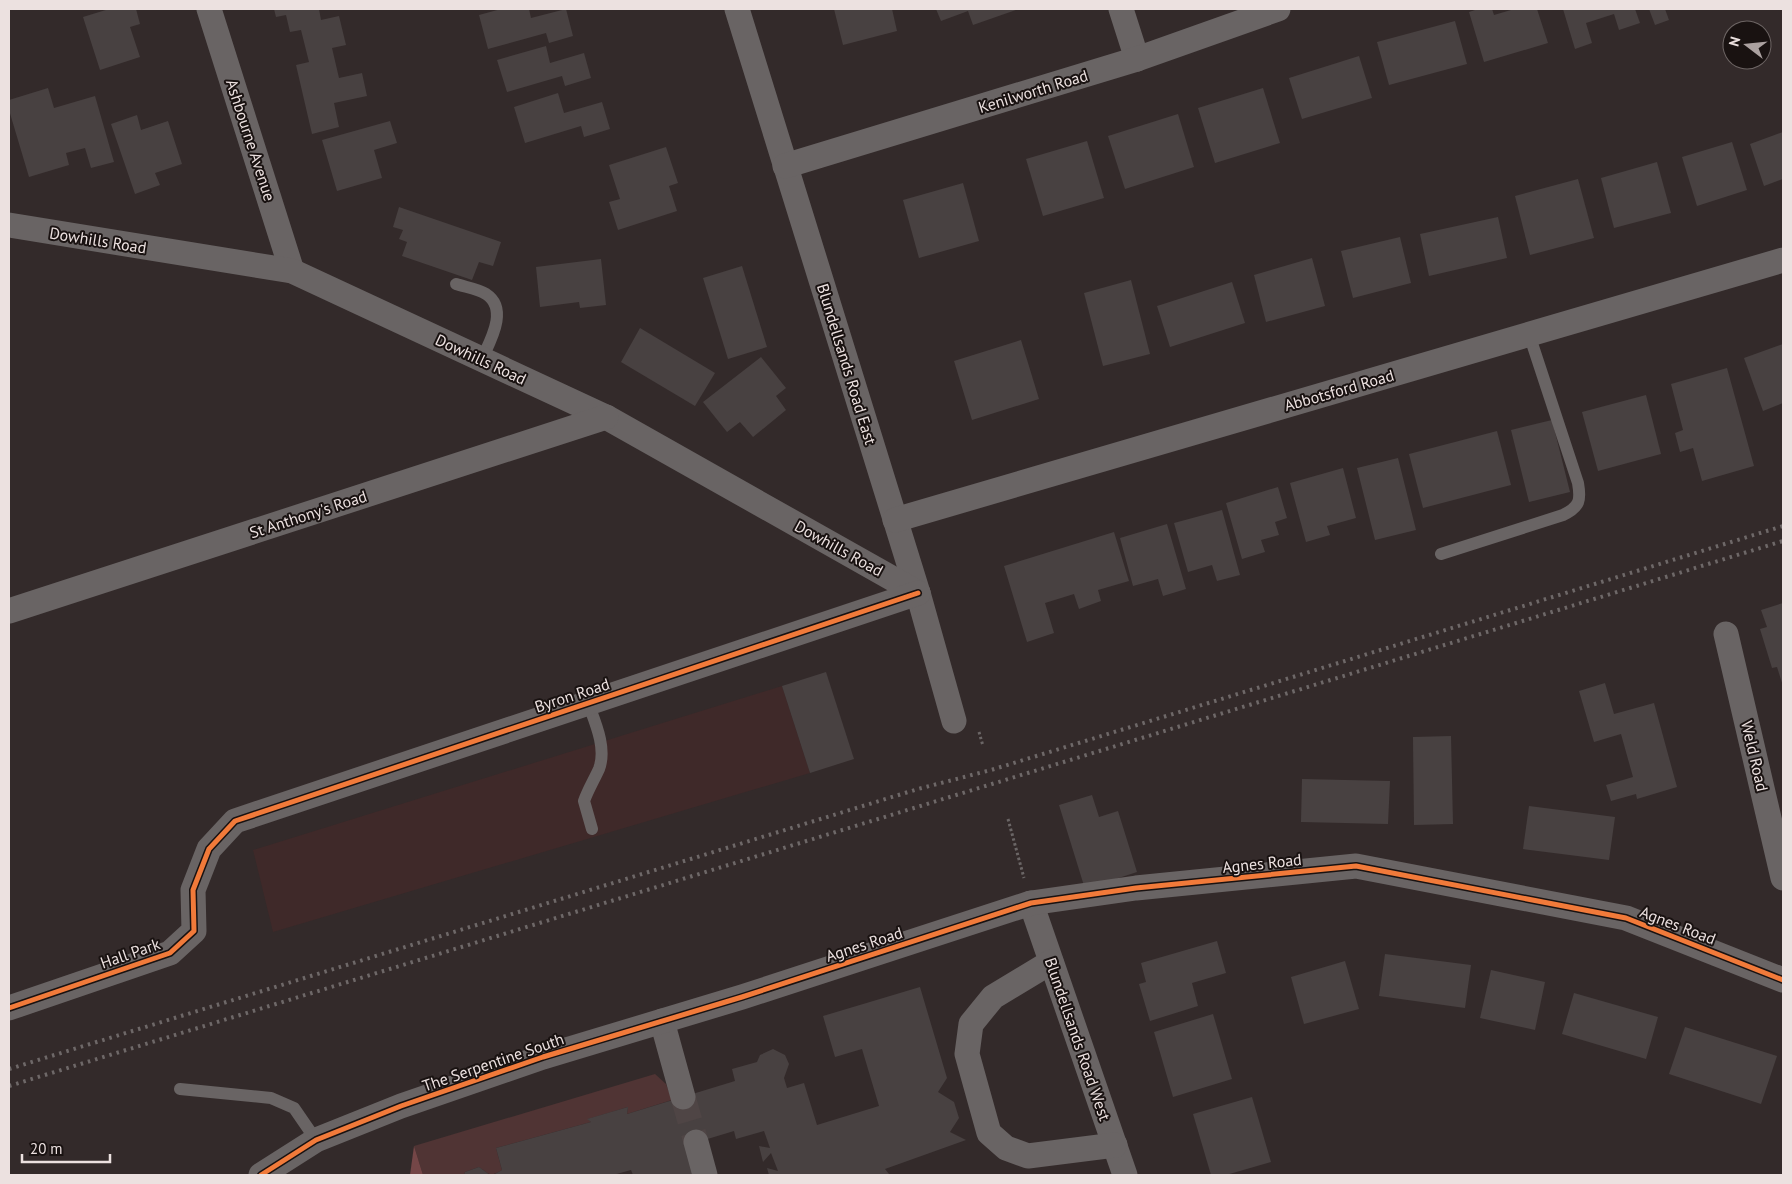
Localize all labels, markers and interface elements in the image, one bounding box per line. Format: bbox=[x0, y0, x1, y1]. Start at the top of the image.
north arrow bbox=[1722, 20, 1772, 70]
text: N bbox=[1725, 35, 1744, 48]
street label: Kenilworth Road bbox=[976, 65, 1090, 117]
street label: Ashbourne Avenue bbox=[222, 77, 280, 203]
street label: Dowhills Road bbox=[48, 222, 148, 258]
street label: Blundellsands Road East bbox=[813, 281, 881, 447]
street label: Dowhills Road bbox=[432, 329, 530, 389]
street label: Abbotsford Road bbox=[1282, 365, 1396, 415]
street label: St Anthony's Road bbox=[247, 486, 369, 542]
street label: Dowhills Road bbox=[791, 516, 887, 580]
street label: Byron Road bbox=[532, 673, 612, 717]
street label: Weld Road bbox=[1737, 719, 1773, 793]
street label: Agnes Road bbox=[1221, 849, 1303, 877]
street label: Agnes Road bbox=[1637, 901, 1719, 949]
street label: Agnes Road bbox=[823, 922, 905, 966]
street label: Hall Park bbox=[98, 933, 163, 973]
street label: Blundellsands Road West bbox=[1041, 955, 1116, 1124]
street label: The Serpentine South bbox=[420, 1028, 566, 1096]
scale bar bbox=[22, 1132, 110, 1164]
text: 20 m bbox=[30, 1139, 63, 1158]

